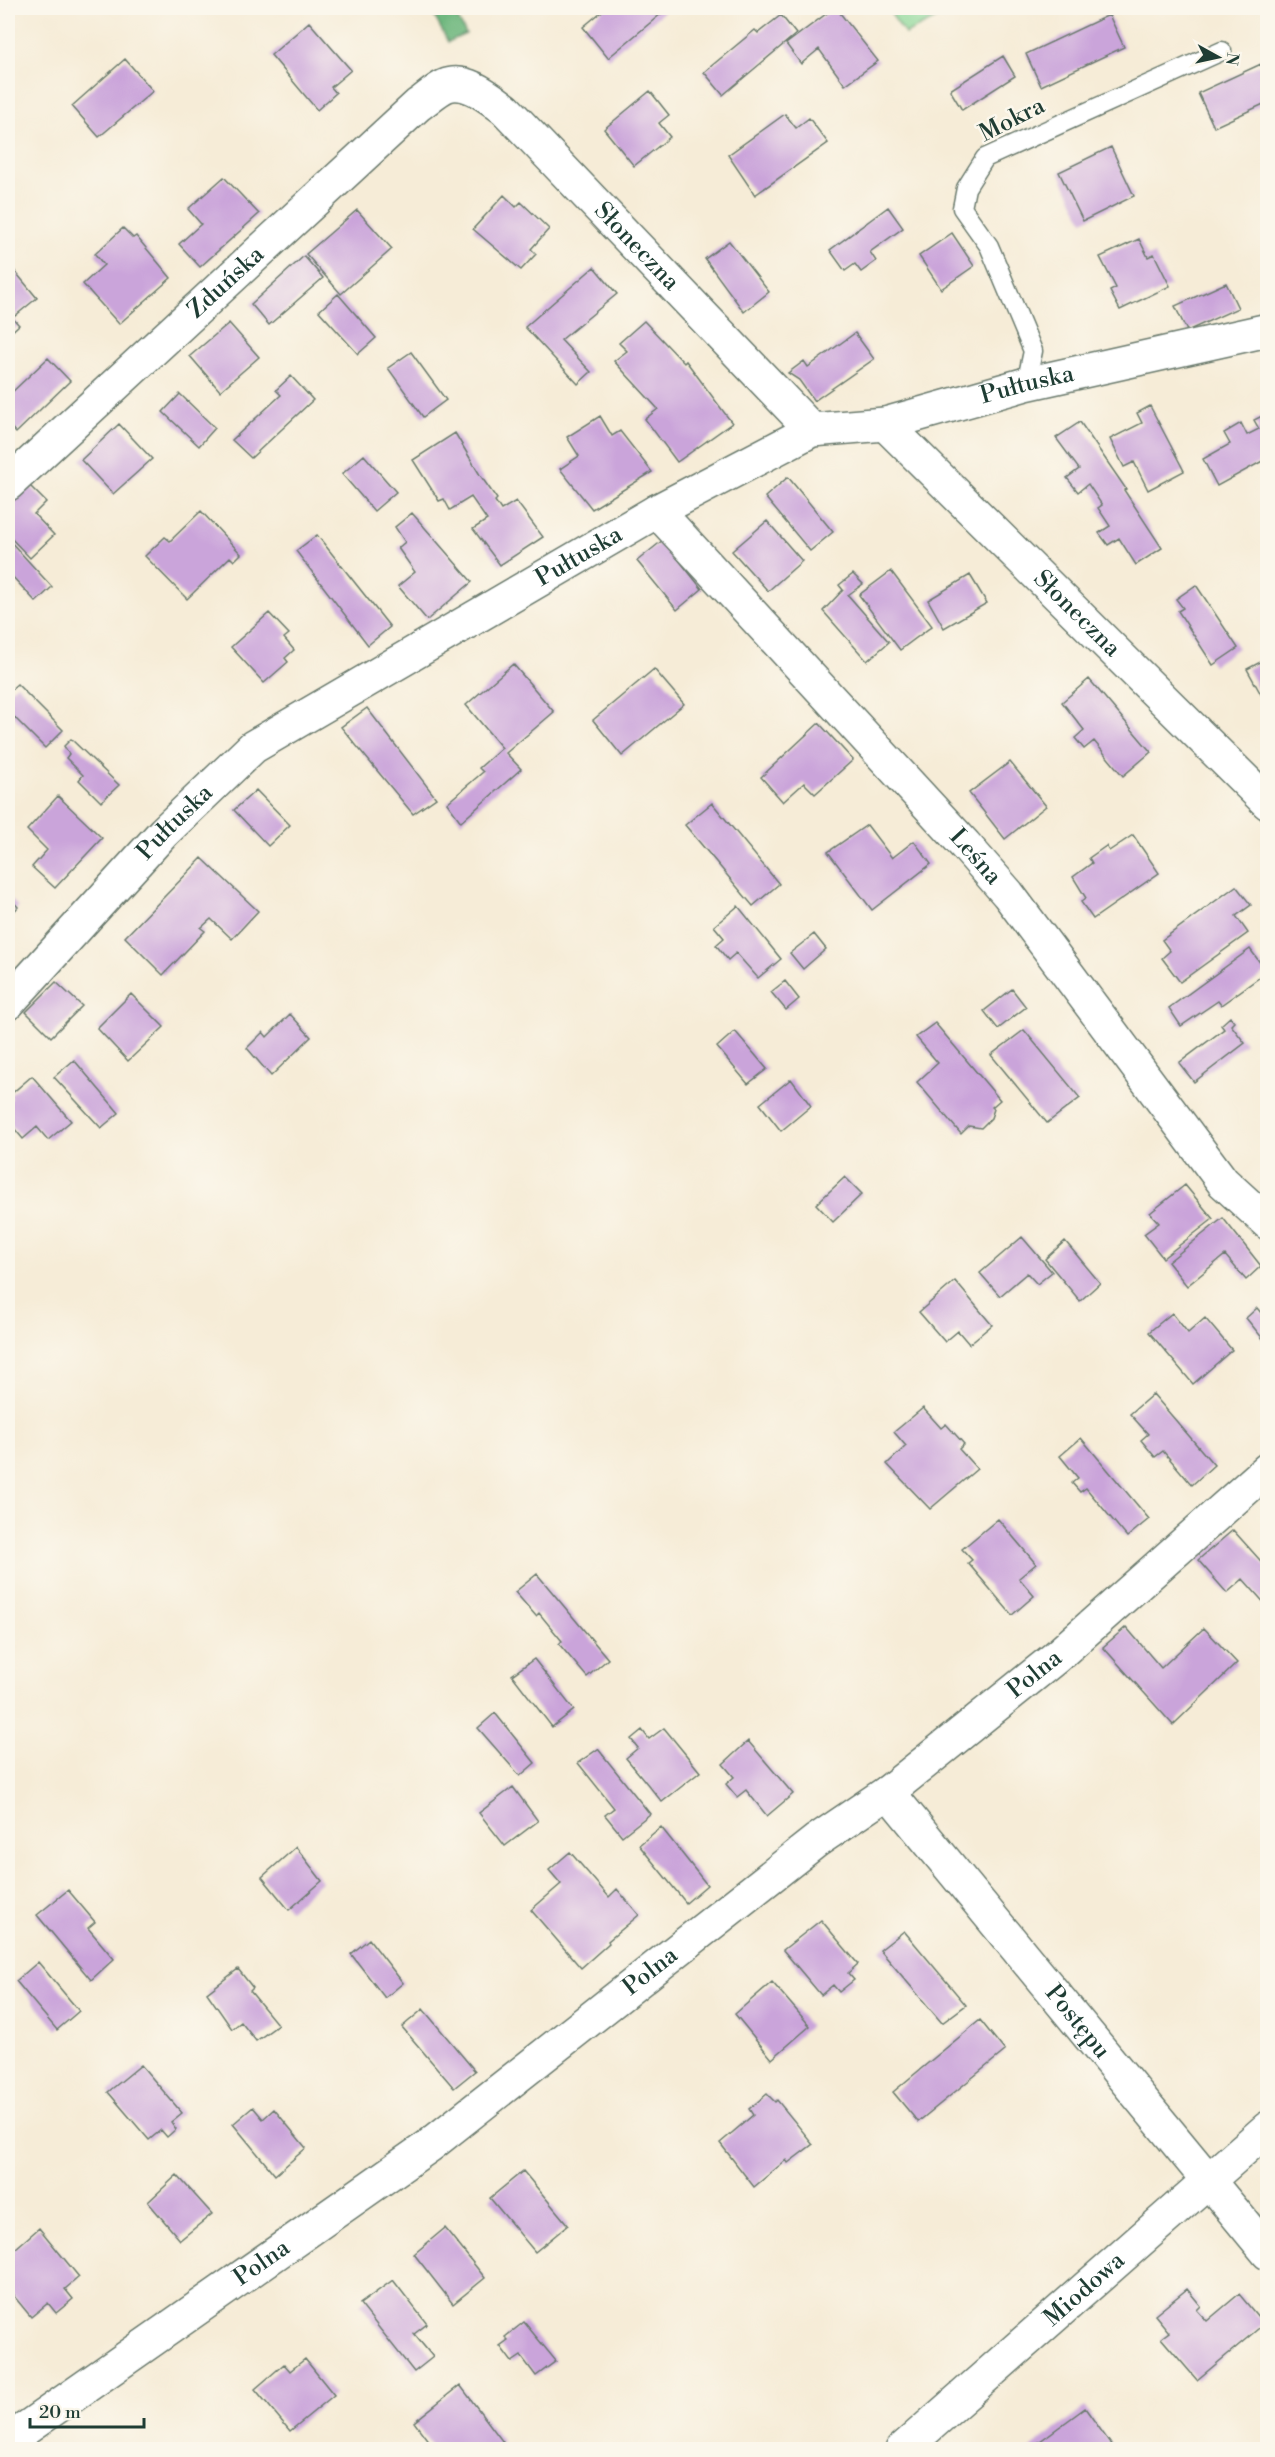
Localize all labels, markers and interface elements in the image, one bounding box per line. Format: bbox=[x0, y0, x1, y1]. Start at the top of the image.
north arrow bbox=[1188, 27, 1248, 87]
text: N bbox=[1221, 51, 1243, 67]
street label: Mokra bbox=[974, 90, 1051, 149]
street label: Słoneczna bbox=[587, 196, 686, 298]
street label: Zduńska bbox=[182, 239, 271, 325]
street label: Pułtuska bbox=[977, 359, 1078, 411]
street label: Pułtuska bbox=[530, 519, 628, 594]
street label: Słoneczna bbox=[1027, 564, 1128, 664]
street label: Pułtuska bbox=[131, 778, 220, 867]
street label: Leśna bbox=[943, 822, 1009, 892]
street label: Polna bbox=[1001, 1643, 1069, 1705]
street label: Polna bbox=[617, 1940, 685, 2002]
street label: Postępu bbox=[1038, 1979, 1117, 2065]
street label: Polna bbox=[228, 2233, 297, 2293]
street label: Miodowa bbox=[1038, 2245, 1132, 2333]
scale bar bbox=[30, 2391, 144, 2429]
text: 20 m bbox=[39, 2401, 81, 2424]

